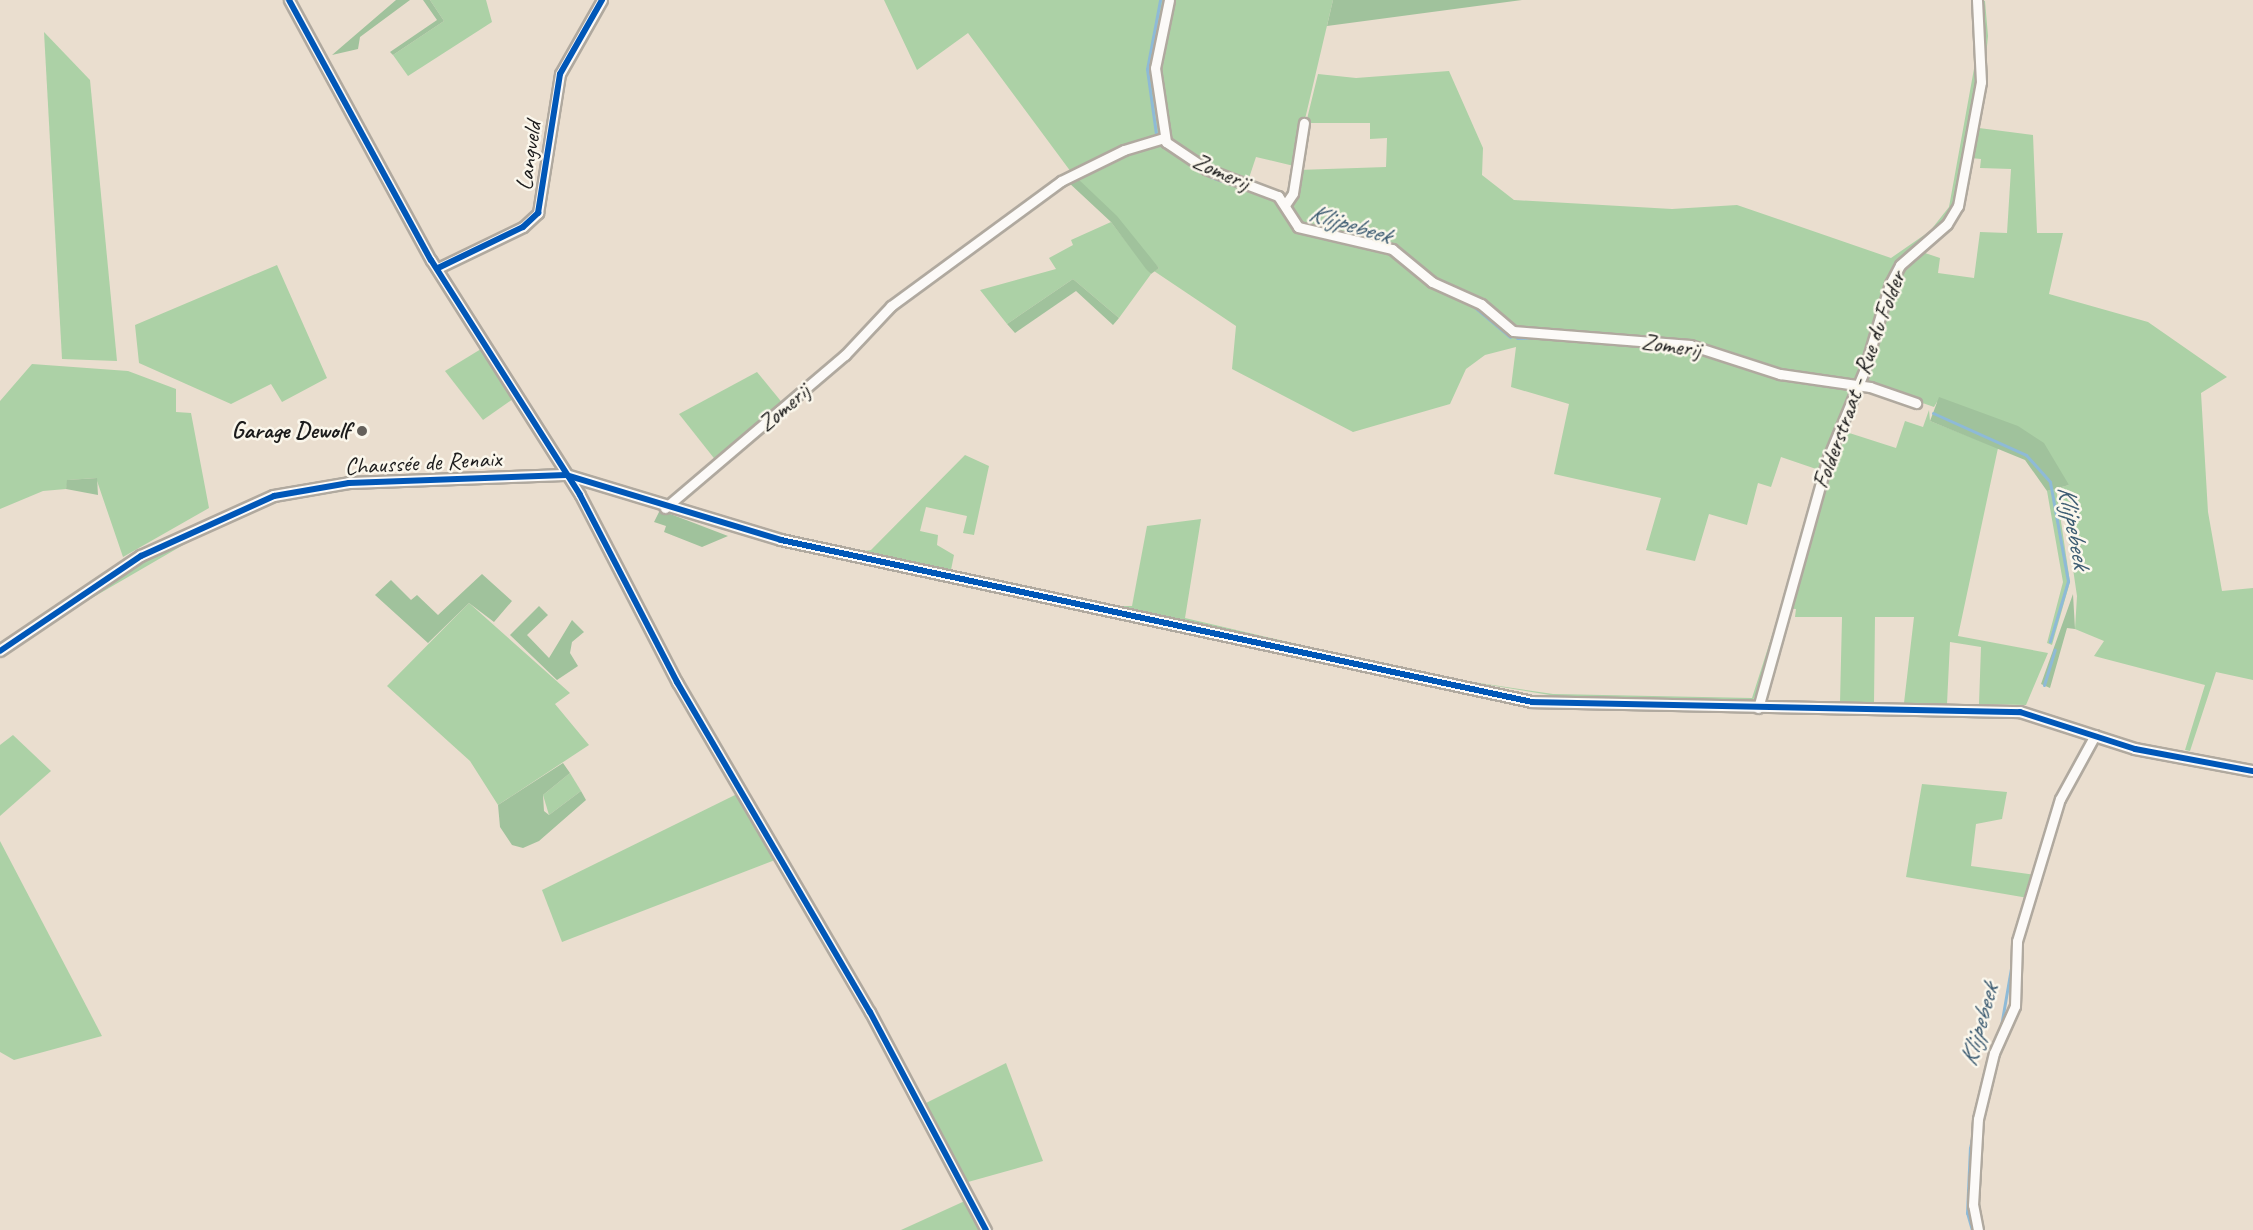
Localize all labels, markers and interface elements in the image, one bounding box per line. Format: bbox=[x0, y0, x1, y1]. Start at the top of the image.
street label: Langveld bbox=[510, 120, 548, 192]
street label: Zomerij bbox=[1188, 147, 1254, 197]
water label: Klijpebeek bbox=[1305, 197, 1395, 251]
street label: Folderstraat - Rue du Folder bbox=[1806, 268, 1912, 492]
street label: Zomerij bbox=[1640, 328, 1702, 364]
street label: Zomerij bbox=[752, 378, 816, 438]
place label: Garage Dewolf bbox=[231, 417, 350, 445]
marker: Garage Dewolf bbox=[355, 424, 369, 438]
street label: Chaussée de Renaix bbox=[344, 445, 502, 481]
water label: Klijpebeek bbox=[2051, 483, 2097, 571]
water label: Klijpebeek bbox=[1952, 980, 2006, 1070]

